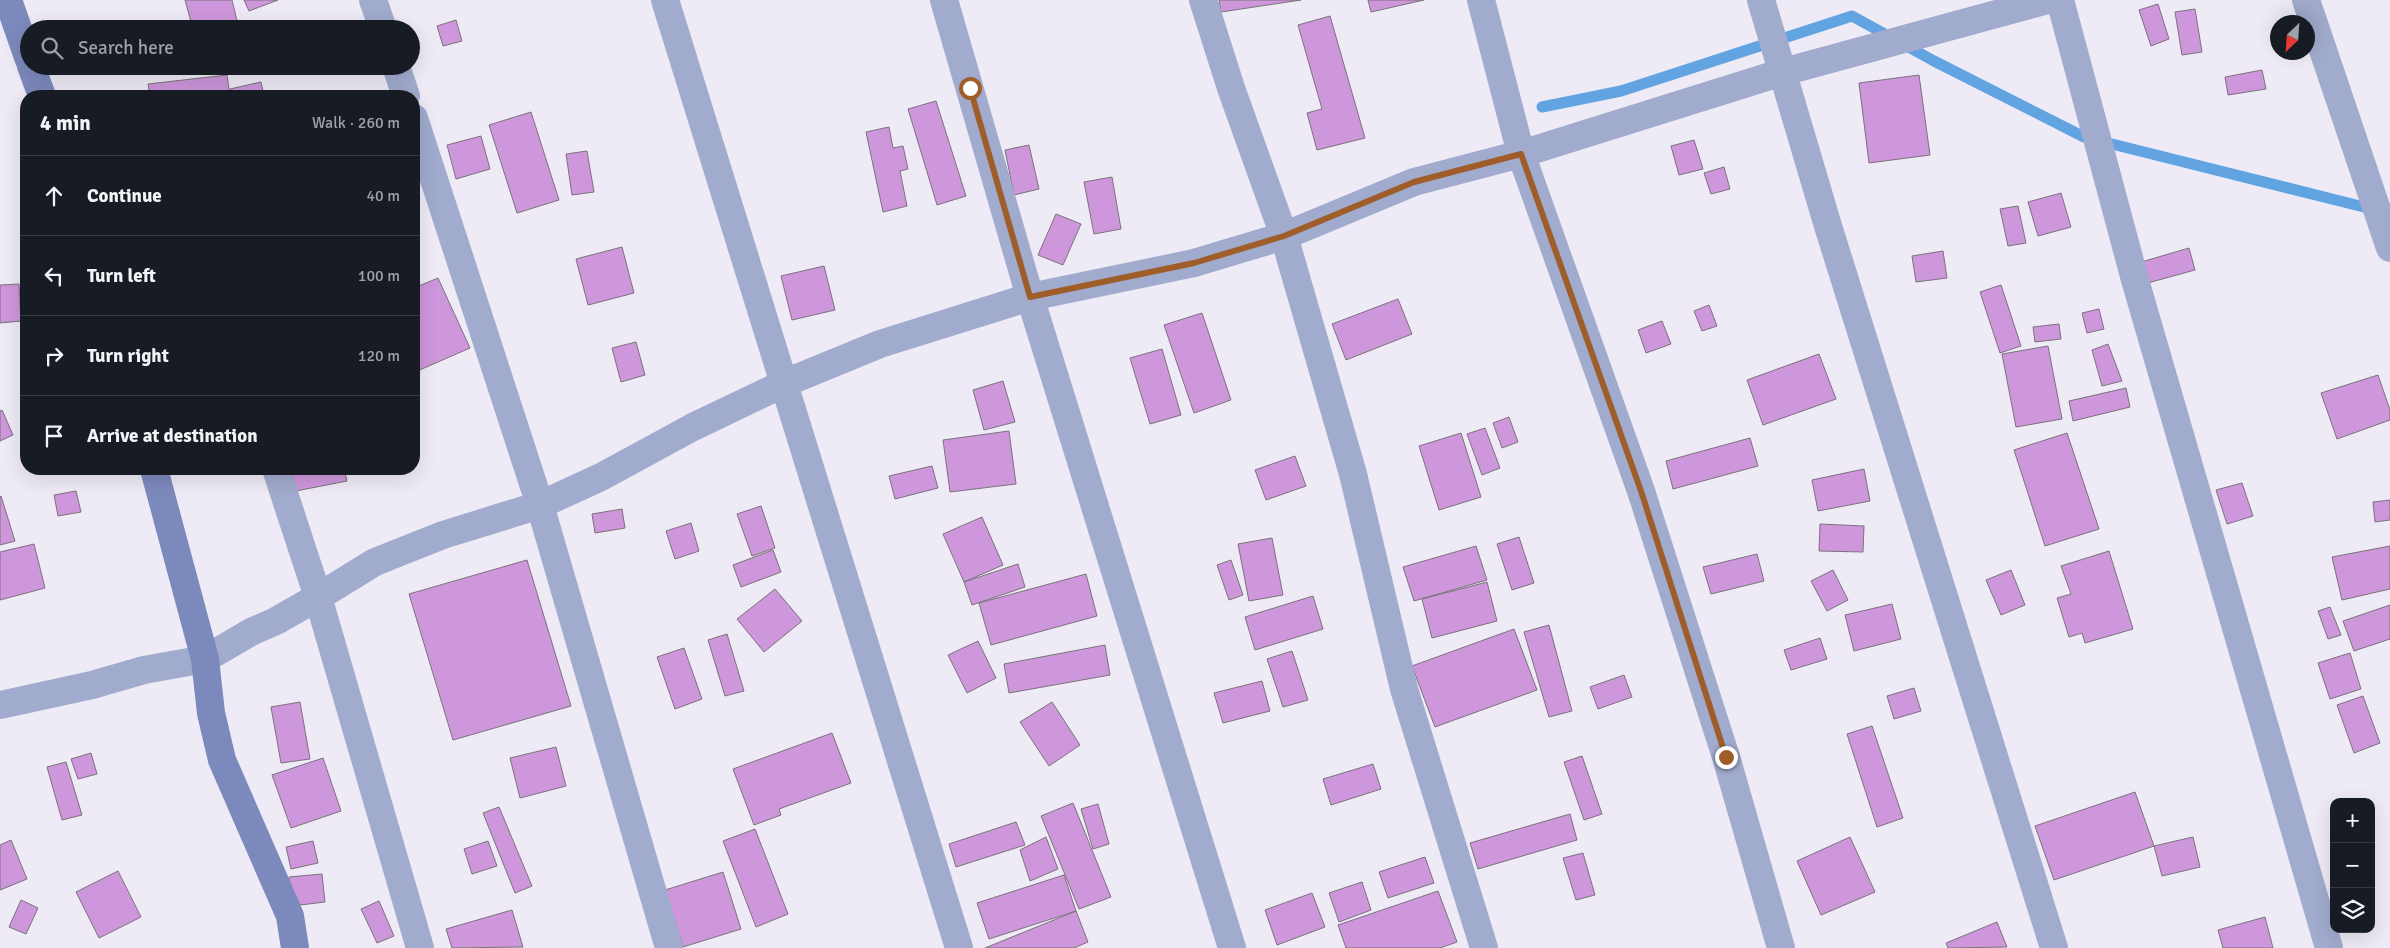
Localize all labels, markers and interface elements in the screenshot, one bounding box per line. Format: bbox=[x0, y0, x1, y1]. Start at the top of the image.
north arrow bbox=[2270, 15, 2315, 60]
search box bbox=[20, 20, 420, 75]
icon: search bbox=[38, 34, 66, 62]
text: Search here bbox=[78, 36, 174, 60]
route start bbox=[959, 77, 982, 100]
text: 4 min bbox=[40, 110, 91, 136]
text: Walk · 260 m bbox=[312, 113, 400, 133]
icon: ahead bbox=[40, 182, 68, 210]
text: Continue bbox=[87, 184, 162, 208]
text: 40 m bbox=[366, 186, 400, 206]
icon: left bbox=[40, 262, 68, 290]
text: Turn left bbox=[87, 264, 156, 288]
text: 100 m bbox=[358, 266, 400, 286]
icon: right bbox=[40, 342, 68, 370]
text: Turn right bbox=[87, 344, 169, 368]
text: 120 m bbox=[358, 346, 400, 366]
icon: arrive bbox=[40, 422, 68, 450]
text: Arrive at destination bbox=[87, 424, 258, 448]
route end bbox=[1715, 746, 1738, 769]
map controls bbox=[2330, 798, 2375, 933]
button: + bbox=[2330, 798, 2375, 843]
button: − bbox=[2330, 843, 2375, 888]
button: layers bbox=[2330, 888, 2375, 933]

